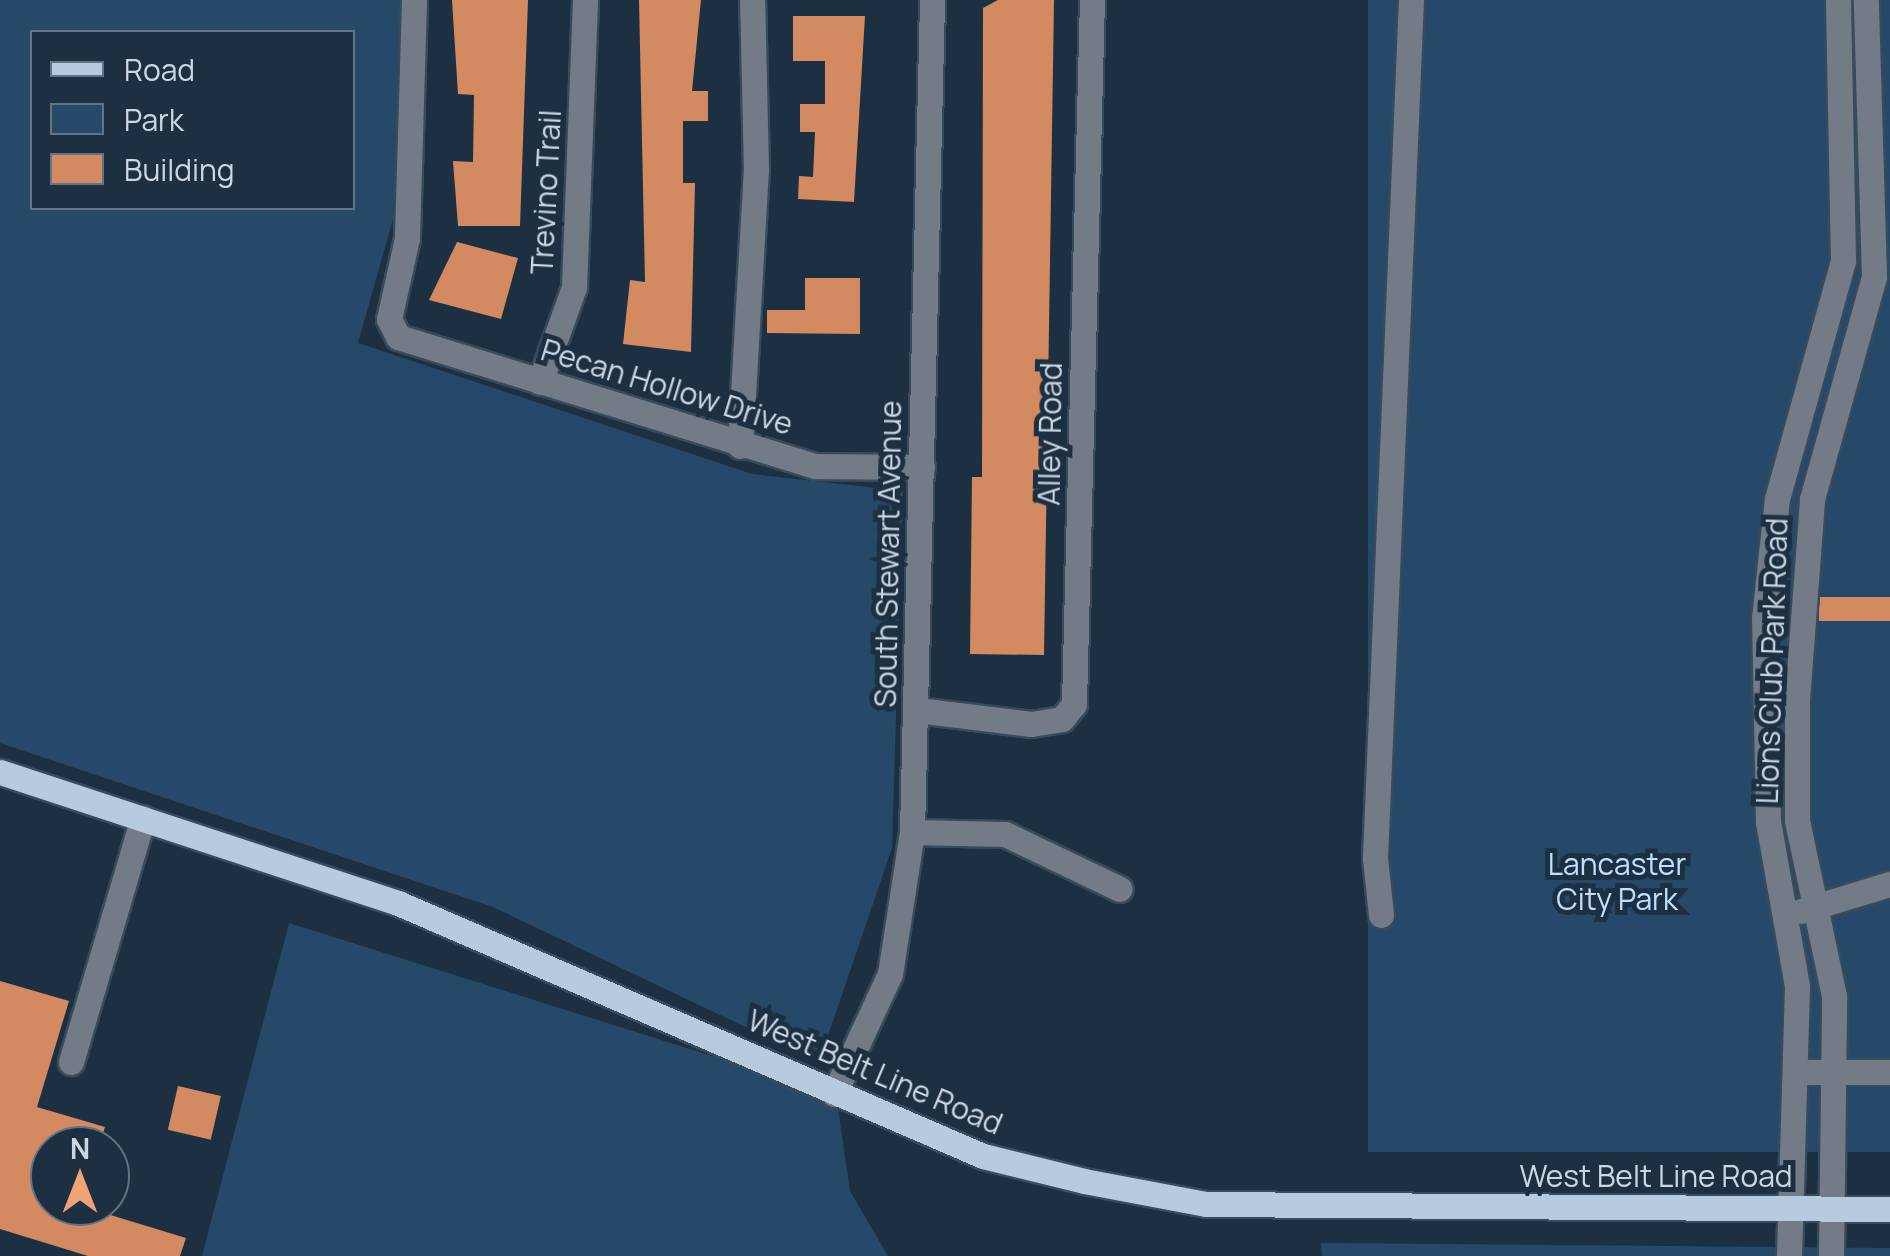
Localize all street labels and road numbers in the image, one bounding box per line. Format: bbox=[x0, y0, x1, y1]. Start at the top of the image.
street label: Trevino Trail bbox=[524, 109, 568, 275]
street label: Pecan Hollow Drive bbox=[537, 332, 797, 442]
street label: Alley Road bbox=[1031, 362, 1069, 506]
street label: South Stewart Avenue bbox=[867, 400, 909, 708]
street label: Lions Club Park Road bbox=[1749, 517, 1795, 805]
street label: West Belt Line Road bbox=[742, 1002, 1008, 1142]
street label: West Belt Line Road bbox=[1519, 1158, 1793, 1194]

